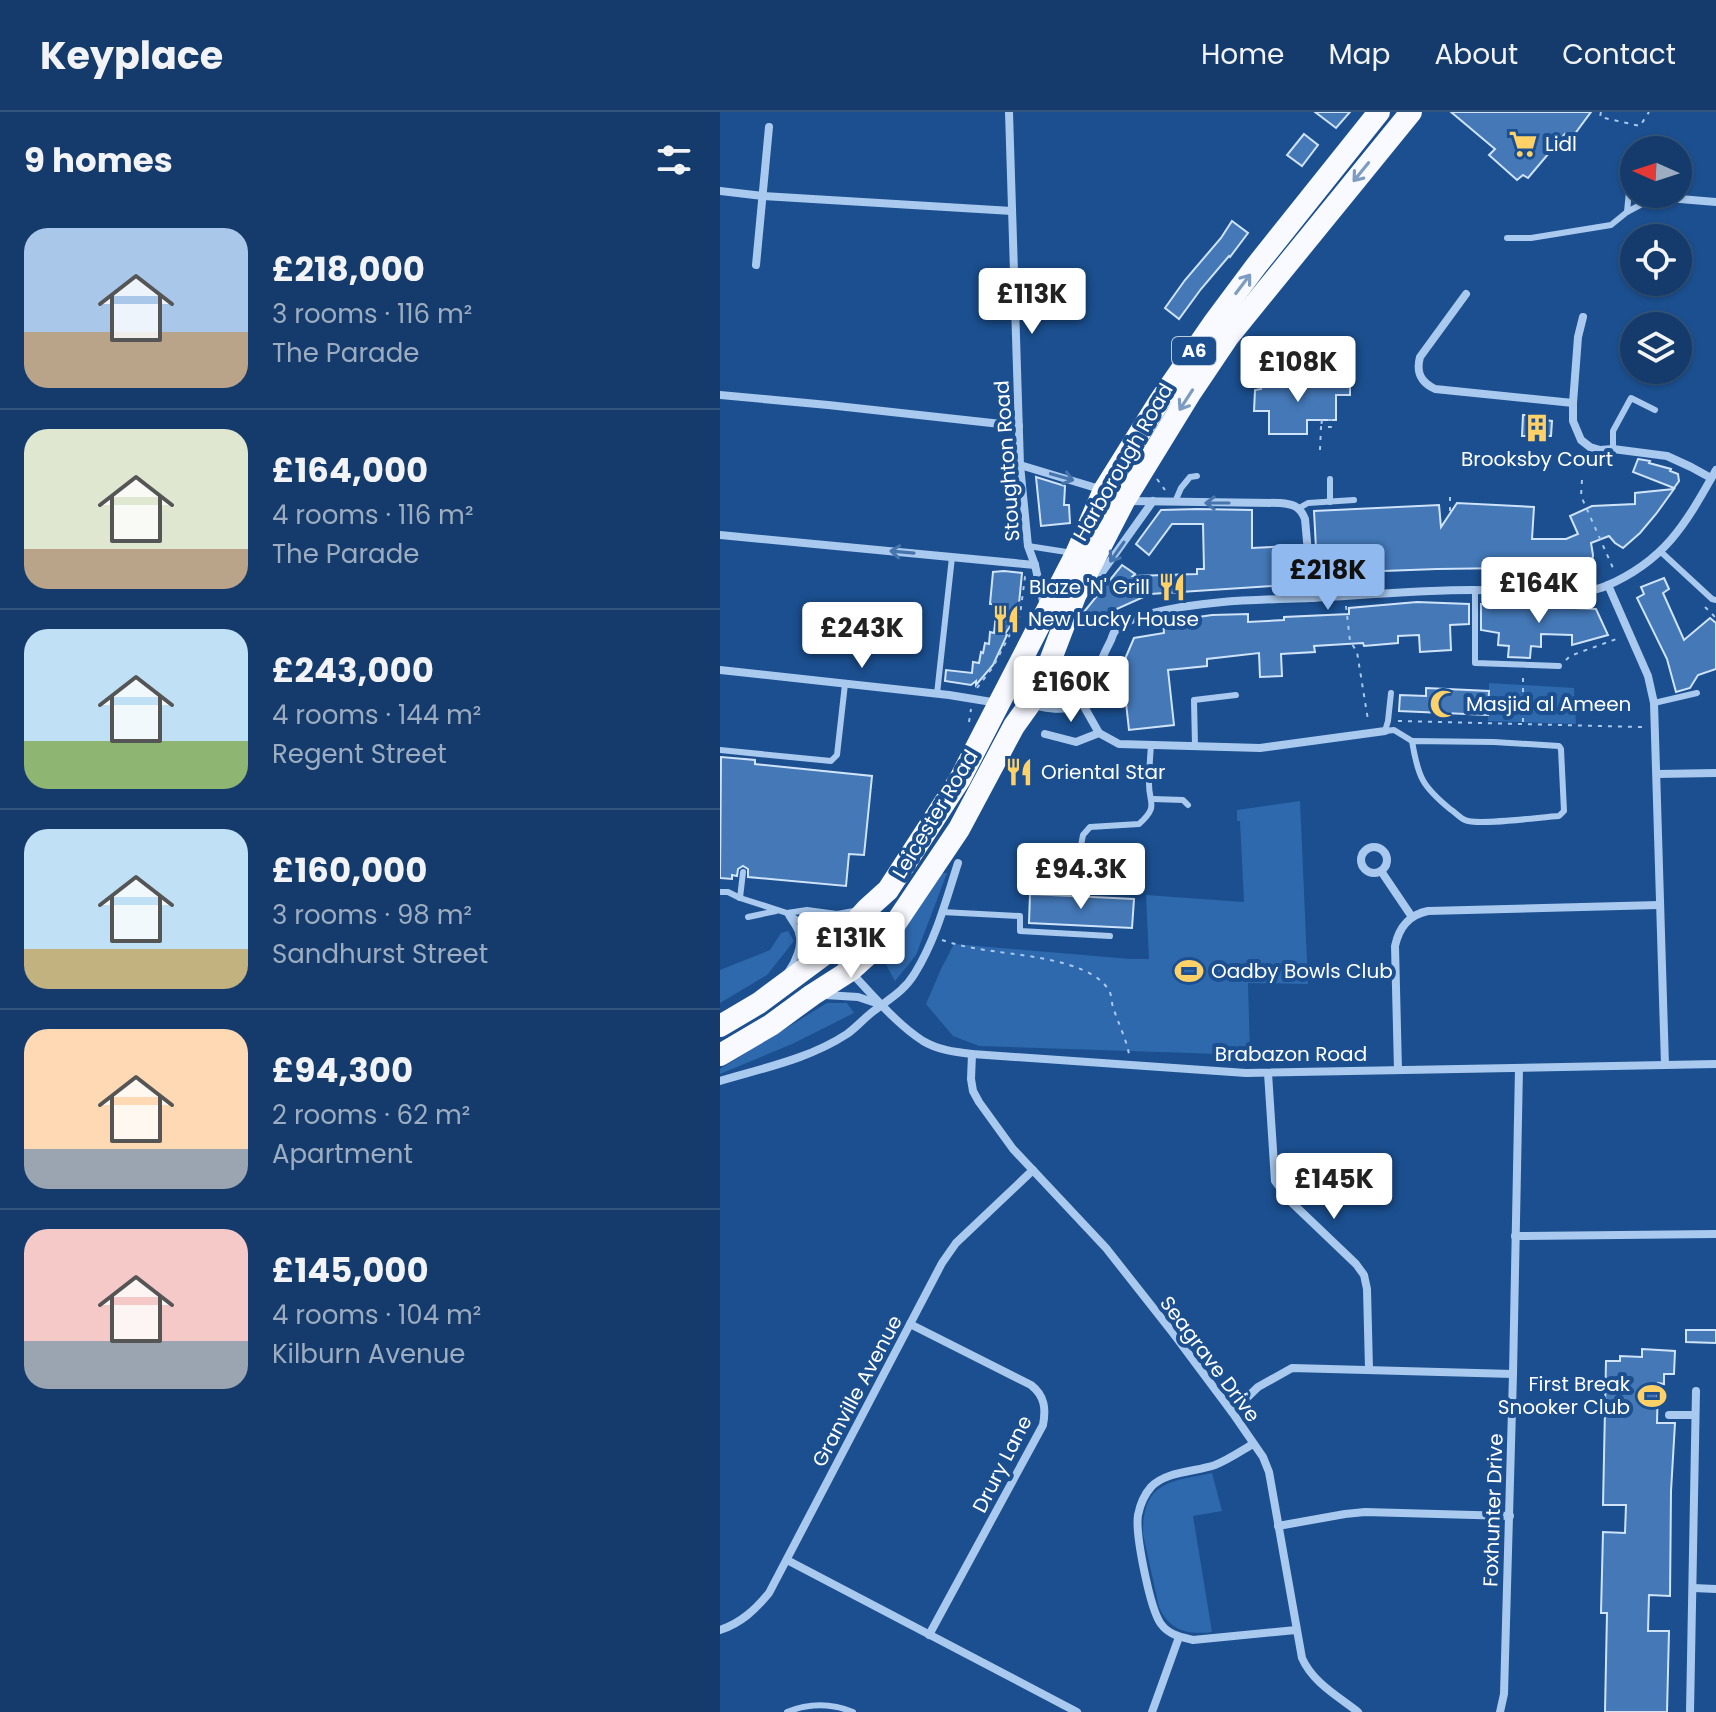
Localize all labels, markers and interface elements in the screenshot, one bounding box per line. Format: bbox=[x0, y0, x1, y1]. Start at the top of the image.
text: Keyplace bbox=[40, 29, 223, 82]
text: Home bbox=[1201, 35, 1284, 74]
text: Map bbox=[1328, 35, 1390, 74]
text: About bbox=[1434, 35, 1518, 74]
text: Contact bbox=[1562, 35, 1676, 74]
supermarket icon: Lidl bbox=[1508, 129, 1538, 159]
place label: Lidl bbox=[1545, 130, 1577, 158]
text: 9 homes bbox=[24, 136, 173, 184]
north arrow bbox=[1620, 136, 1692, 208]
map controls bbox=[1620, 136, 1692, 384]
icon: filters bbox=[652, 138, 696, 182]
one-way arrow bbox=[1352, 161, 1370, 182]
button: locate bbox=[1620, 224, 1692, 296]
text: £218,000 bbox=[272, 245, 425, 293]
icon: home bbox=[88, 260, 184, 356]
pin: £113K bbox=[976, 268, 1088, 336]
one-way arrow bbox=[1234, 274, 1251, 295]
text: £113K bbox=[997, 276, 1067, 312]
text: 3 rooms · 116 m² bbox=[272, 296, 472, 332]
button: layers bbox=[1620, 312, 1692, 384]
text: The Parade bbox=[272, 335, 419, 371]
pin: £108K bbox=[1242, 336, 1354, 404]
road number: A6 bbox=[1172, 337, 1216, 365]
text: £108K bbox=[1259, 344, 1337, 380]
street label: Harborough Road bbox=[1066, 378, 1180, 546]
street label: Stoughton Road bbox=[987, 380, 1027, 542]
one-way arrow bbox=[1177, 389, 1194, 411]
building icon: Brooksby Court bbox=[1522, 413, 1552, 443]
place label: Brooksby Court bbox=[1461, 445, 1613, 473]
text: £164,000 bbox=[272, 446, 428, 494]
icon: home bbox=[88, 461, 184, 557]
one-way arrow bbox=[1049, 470, 1075, 485]
one-way arrow bbox=[1204, 496, 1231, 511]
text: 4 rooms · 116 m² bbox=[272, 497, 473, 533]
text: The Parade bbox=[272, 536, 419, 572]
one-way arrow bbox=[1109, 541, 1126, 562]
one-way arrow bbox=[889, 544, 916, 559]
pin: £218K bbox=[1272, 544, 1384, 612]
text: £218K bbox=[1290, 552, 1366, 588]
pin: £164K bbox=[1483, 557, 1595, 625]
text: £164K bbox=[1499, 565, 1579, 601]
restaurant icon: Blaze 'N' Grill bbox=[1157, 572, 1187, 602]
place label: Blaze 'N' Grill bbox=[1029, 573, 1150, 601]
pin: £243K bbox=[806, 602, 918, 670]
restaurant icon: New Lucky House bbox=[991, 604, 1021, 634]
place label: New Lucky House bbox=[1028, 605, 1199, 633]
text: £243K bbox=[820, 610, 904, 646]
text: £243,000 bbox=[272, 646, 434, 694]
pin: £160K bbox=[1015, 656, 1127, 724]
icon: home bbox=[88, 661, 184, 757]
text: £160K bbox=[1032, 664, 1110, 700]
mosque icon: Masjid al Ameen bbox=[1429, 689, 1459, 719]
place label: Masjid al Ameen bbox=[1466, 690, 1631, 718]
text: 4 rooms · 144 m² bbox=[272, 697, 481, 733]
text: Regent Street bbox=[272, 736, 447, 772]
street label: Leicester Road bbox=[886, 744, 984, 884]
restaurant icon: Oriental Star bbox=[1004, 757, 1034, 787]
place label: Oriental Star bbox=[1041, 758, 1165, 786]
pin: £94.3K bbox=[1016, 843, 1146, 911]
text: £160,000 bbox=[272, 846, 427, 894]
text: £94.3K bbox=[1035, 851, 1127, 887]
icon: home bbox=[88, 861, 184, 957]
text: 3 rooms · 98 m² bbox=[272, 897, 472, 933]
pin: £131K bbox=[795, 912, 907, 980]
text: £131K bbox=[816, 920, 886, 956]
text: Sandhurst Street bbox=[272, 936, 488, 972]
sports icon: Oadby Bowls Club bbox=[1174, 956, 1204, 986]
place label: Oadby Bowls Club bbox=[1211, 957, 1393, 985]
street label: Brabazon Road bbox=[1215, 1040, 1367, 1068]
text: £94,300 bbox=[272, 1046, 413, 1094]
icon: home bbox=[88, 1061, 184, 1157]
text: 2 rooms · 62 m² bbox=[272, 1097, 470, 1133]
text: Apartment bbox=[272, 1136, 413, 1172]
pin: £145K bbox=[1278, 1153, 1390, 1221]
text: £145K bbox=[1294, 1161, 1374, 1197]
text: £145,000 bbox=[272, 1246, 429, 1294]
icon: home bbox=[88, 1261, 184, 1357]
street label: Seagrave Drive bbox=[1153, 1290, 1267, 1428]
text: 4 rooms · 104 m² bbox=[272, 1297, 481, 1333]
street label: Granville Avenue bbox=[805, 1310, 909, 1472]
text: Kilburn Avenue bbox=[272, 1336, 466, 1372]
place label: First Break Snooker Club bbox=[1498, 1370, 1631, 1421]
sports icon: First Break Snooker Club bbox=[1637, 1381, 1667, 1411]
street label: Drury Lane bbox=[966, 1410, 1038, 1518]
street label: Foxhunter Drive bbox=[1476, 1433, 1510, 1587]

